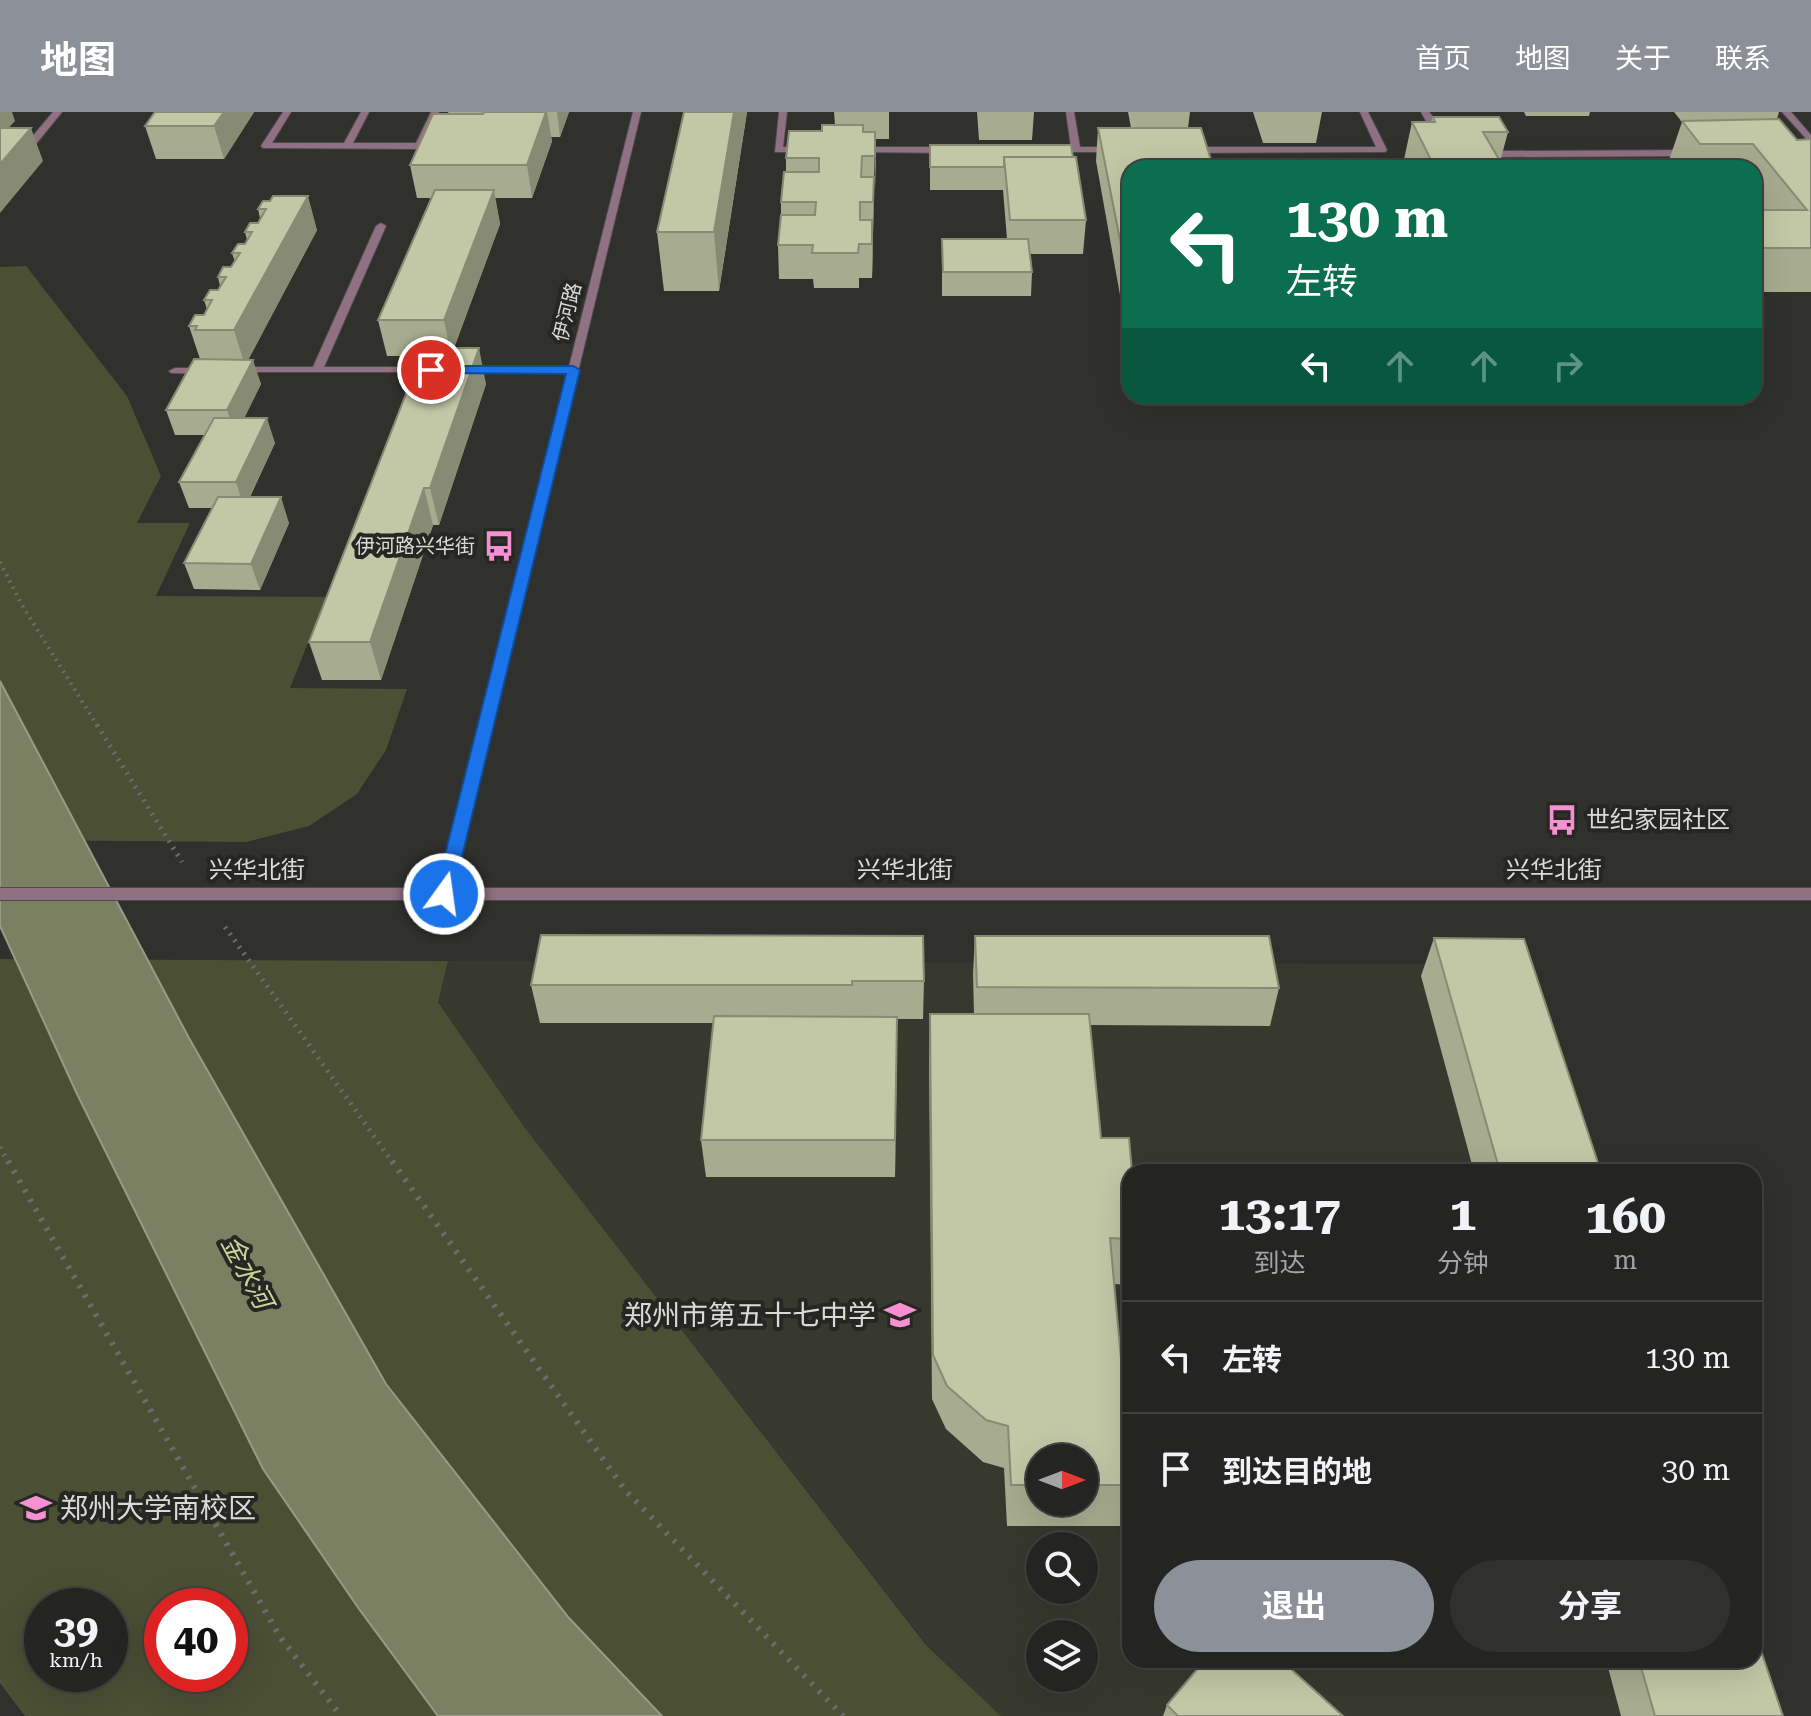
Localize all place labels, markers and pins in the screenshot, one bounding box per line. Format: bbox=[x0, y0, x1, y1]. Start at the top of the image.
pin bbox=[397, 336, 465, 404]
bus stop icon: 伊河路兴华街 bbox=[482, 529, 516, 563]
place label: 伊河路兴华街 bbox=[355, 534, 475, 558]
bus stop icon: 世纪家园社区 bbox=[1545, 803, 1579, 837]
place label: 世纪家园社区 bbox=[1586, 806, 1730, 834]
school or university icon: 郑州市第五十七中学 bbox=[883, 1298, 917, 1332]
place label: 郑州市第五十七中学 bbox=[624, 1299, 876, 1332]
school or university icon: 郑州大学南校区 bbox=[19, 1491, 53, 1525]
place label: 郑州大学南校区 bbox=[60, 1492, 256, 1525]

